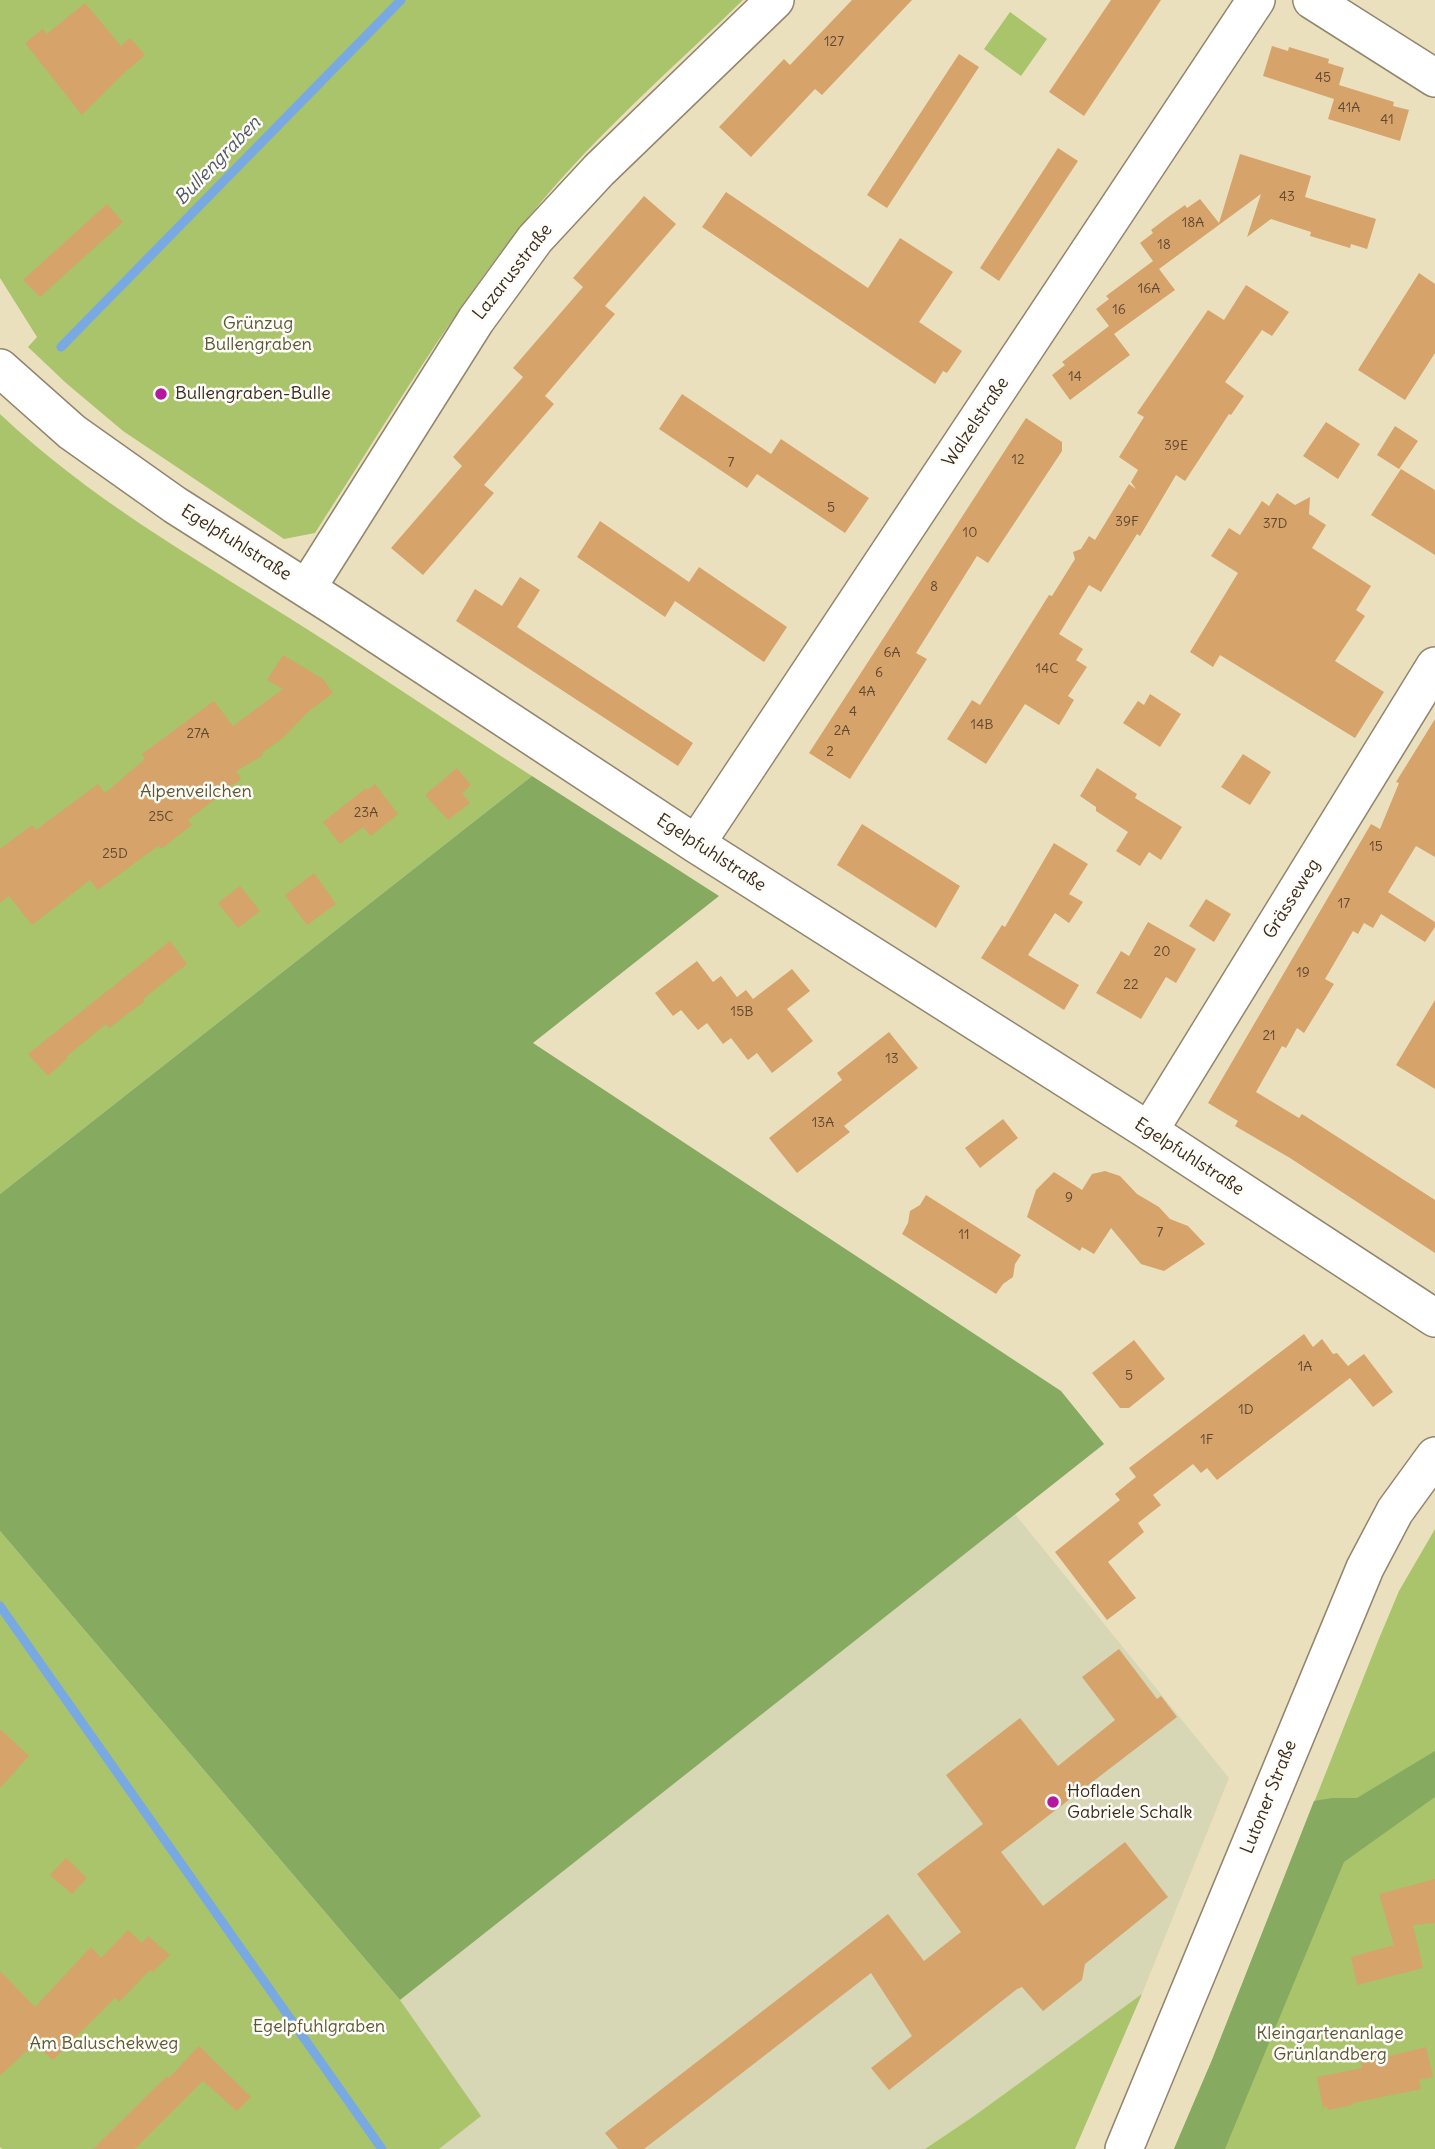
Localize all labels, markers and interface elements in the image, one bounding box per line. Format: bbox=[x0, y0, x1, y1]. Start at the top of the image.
house number: 127 bbox=[824, 34, 844, 50]
house number: 45 bbox=[1315, 70, 1331, 86]
house number: 41A bbox=[1338, 100, 1360, 116]
water label: Bullengraben bbox=[170, 112, 266, 210]
house number: 41 bbox=[1380, 112, 1394, 128]
house number: 43 bbox=[1279, 189, 1295, 205]
house number: 18A bbox=[1182, 215, 1204, 231]
street label: Lazarusstraße bbox=[469, 220, 557, 324]
house number: 18 bbox=[1157, 237, 1171, 253]
house number: 16A bbox=[1138, 281, 1160, 297]
house number: 16 bbox=[1112, 302, 1126, 318]
park label: Grünzug Bullengraben bbox=[204, 313, 312, 356]
house number: 14 bbox=[1068, 369, 1082, 385]
street label: Walzelstraße bbox=[938, 373, 1014, 471]
place label: Bullengraben-Bulle bbox=[175, 383, 331, 405]
marker: Bullengraben-Bulle bbox=[153, 386, 169, 402]
house number: 39E bbox=[1164, 438, 1188, 454]
house number: 12 bbox=[1011, 452, 1025, 468]
house number: 7 bbox=[728, 455, 734, 471]
street label: Egelpfuhlstraße bbox=[177, 500, 295, 586]
house number: 5 bbox=[827, 500, 835, 516]
house number: 39F bbox=[1115, 514, 1139, 530]
house number: 37D bbox=[1263, 516, 1287, 532]
house number: 10 bbox=[963, 525, 977, 541]
house number: 8 bbox=[930, 579, 938, 595]
house number: 6A bbox=[883, 645, 901, 661]
house number: 14C bbox=[1036, 661, 1058, 677]
house number: 6 bbox=[875, 665, 883, 681]
house number: 4A bbox=[858, 684, 876, 700]
house number: 4 bbox=[849, 704, 857, 720]
house number: 14B bbox=[971, 717, 993, 733]
house number: 2A bbox=[834, 723, 850, 739]
house number: 27A bbox=[186, 726, 210, 742]
house number: 2 bbox=[826, 744, 834, 760]
park label: Alpenveilchen bbox=[140, 781, 252, 803]
house number: 23A bbox=[354, 805, 378, 821]
house number: 25C bbox=[149, 809, 173, 825]
street label: Egelpfuhlstraße bbox=[652, 810, 770, 896]
house number: 15 bbox=[1369, 839, 1383, 855]
house number: 25D bbox=[102, 846, 128, 862]
street label: Grässeweg bbox=[1259, 855, 1325, 943]
house number: 17 bbox=[1338, 896, 1350, 912]
house number: 20 bbox=[1154, 944, 1170, 960]
house number: 19 bbox=[1296, 965, 1310, 981]
house number: 22 bbox=[1123, 977, 1139, 993]
house number: 15B bbox=[731, 1004, 753, 1020]
house number: 21 bbox=[1262, 1028, 1276, 1044]
house number: 13 bbox=[885, 1051, 899, 1067]
street label: Egelpfuhlstraße bbox=[1130, 1114, 1248, 1200]
house number: 13A bbox=[812, 1115, 834, 1131]
house number: 9 bbox=[1065, 1190, 1073, 1206]
house number: 7 bbox=[1157, 1225, 1163, 1241]
house number: 11 bbox=[958, 1227, 970, 1243]
house number: 1A bbox=[1298, 1359, 1312, 1375]
house number: 5 bbox=[1125, 1368, 1133, 1384]
house number: 1D bbox=[1238, 1402, 1254, 1418]
house number: 1F bbox=[1200, 1432, 1214, 1448]
street label: Lutoner Straße bbox=[1236, 1737, 1302, 1857]
place label: Hofladen Gabriele Schalk bbox=[1067, 1781, 1192, 1824]
marker: Hofladen Gabriele Schalk bbox=[1045, 1794, 1061, 1810]
park label: Egelpfuhlgraben bbox=[253, 2016, 385, 2038]
park label: Kleingartenanlage Grünlandberg bbox=[1256, 2023, 1404, 2066]
park label: Am Baluschekweg bbox=[30, 2033, 178, 2055]

